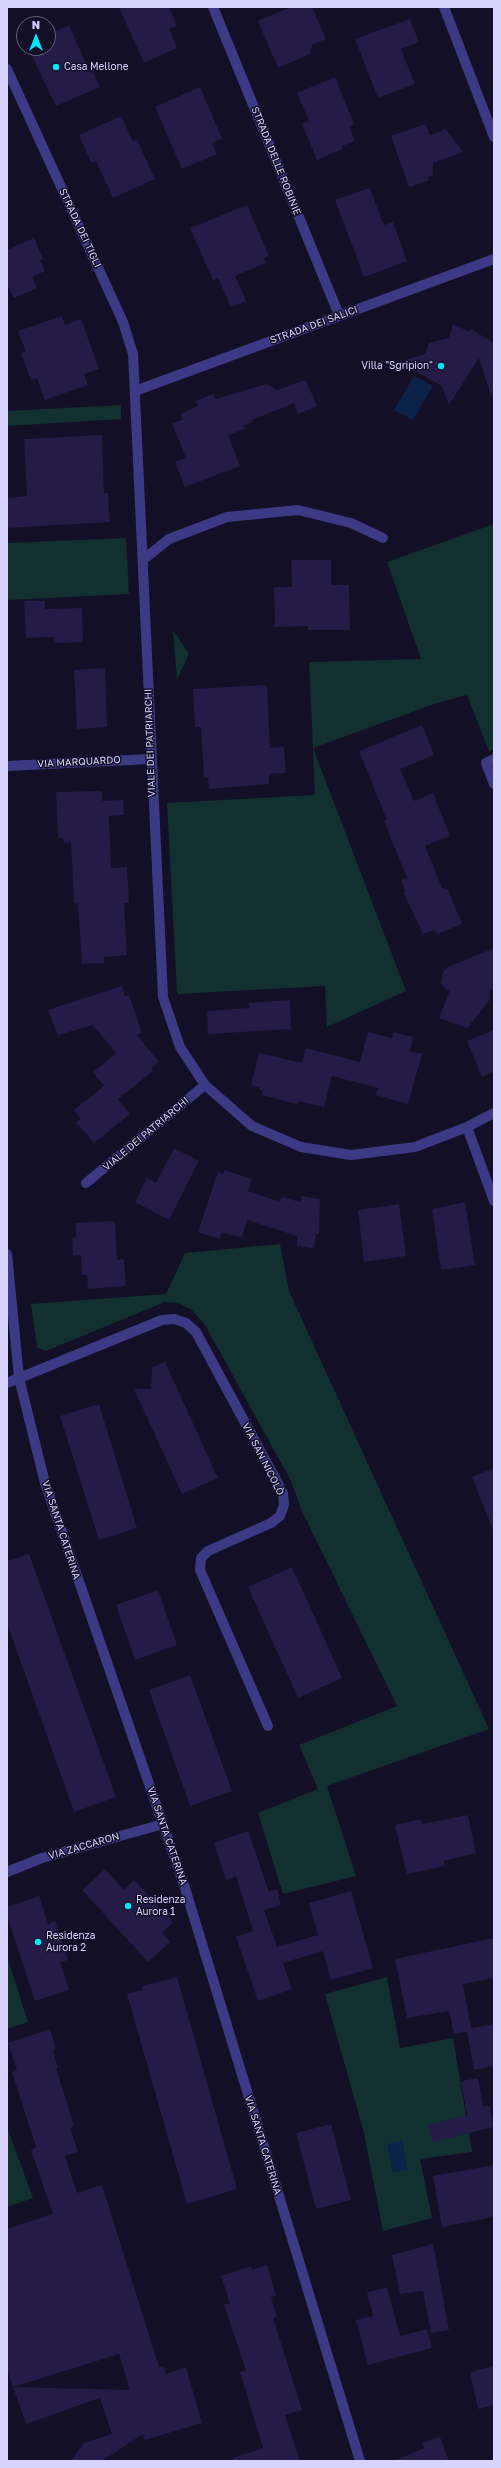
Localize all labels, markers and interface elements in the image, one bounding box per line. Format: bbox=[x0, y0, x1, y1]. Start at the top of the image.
north arrow bbox=[16, 16, 56, 56]
text: N bbox=[32, 18, 40, 31]
place label: Casa Mellone bbox=[64, 61, 129, 73]
marker: Casa Mellone bbox=[51, 62, 61, 72]
street label: STRADA DELLE ROBINIE bbox=[249, 105, 303, 217]
street label: STRADA DEI TIGLI bbox=[56, 187, 104, 269]
street label: STRADA DEI SALICI bbox=[268, 304, 360, 346]
place label: Villa "Sgripion" bbox=[361, 360, 433, 372]
marker: Villa "Sgripion" bbox=[436, 361, 446, 371]
street label: VIALE DEI PATRIARCHI bbox=[142, 689, 158, 797]
street label: VIA MARQUARDO bbox=[37, 754, 121, 770]
street label: VIALE DEI PATRIARCHI bbox=[101, 1095, 191, 1173]
street label: VIA SAN NICOLÒ bbox=[240, 1421, 286, 1497]
street label: VIA SANTA CATERINA bbox=[39, 1479, 83, 1581]
street label: VIA SANTA CATERINA bbox=[145, 1785, 189, 1887]
street label: VIA ZACCARON bbox=[47, 1830, 121, 1862]
place label: Residenza Aurora 1 bbox=[136, 1894, 185, 1918]
marker: Residenza Aurora 1 bbox=[123, 1901, 133, 1911]
place label: Residenza Aurora 2 bbox=[46, 1930, 95, 1954]
marker: Residenza Aurora 2 bbox=[33, 1937, 43, 1947]
street label: VIA SANTA CATERINA bbox=[242, 2094, 284, 2196]

